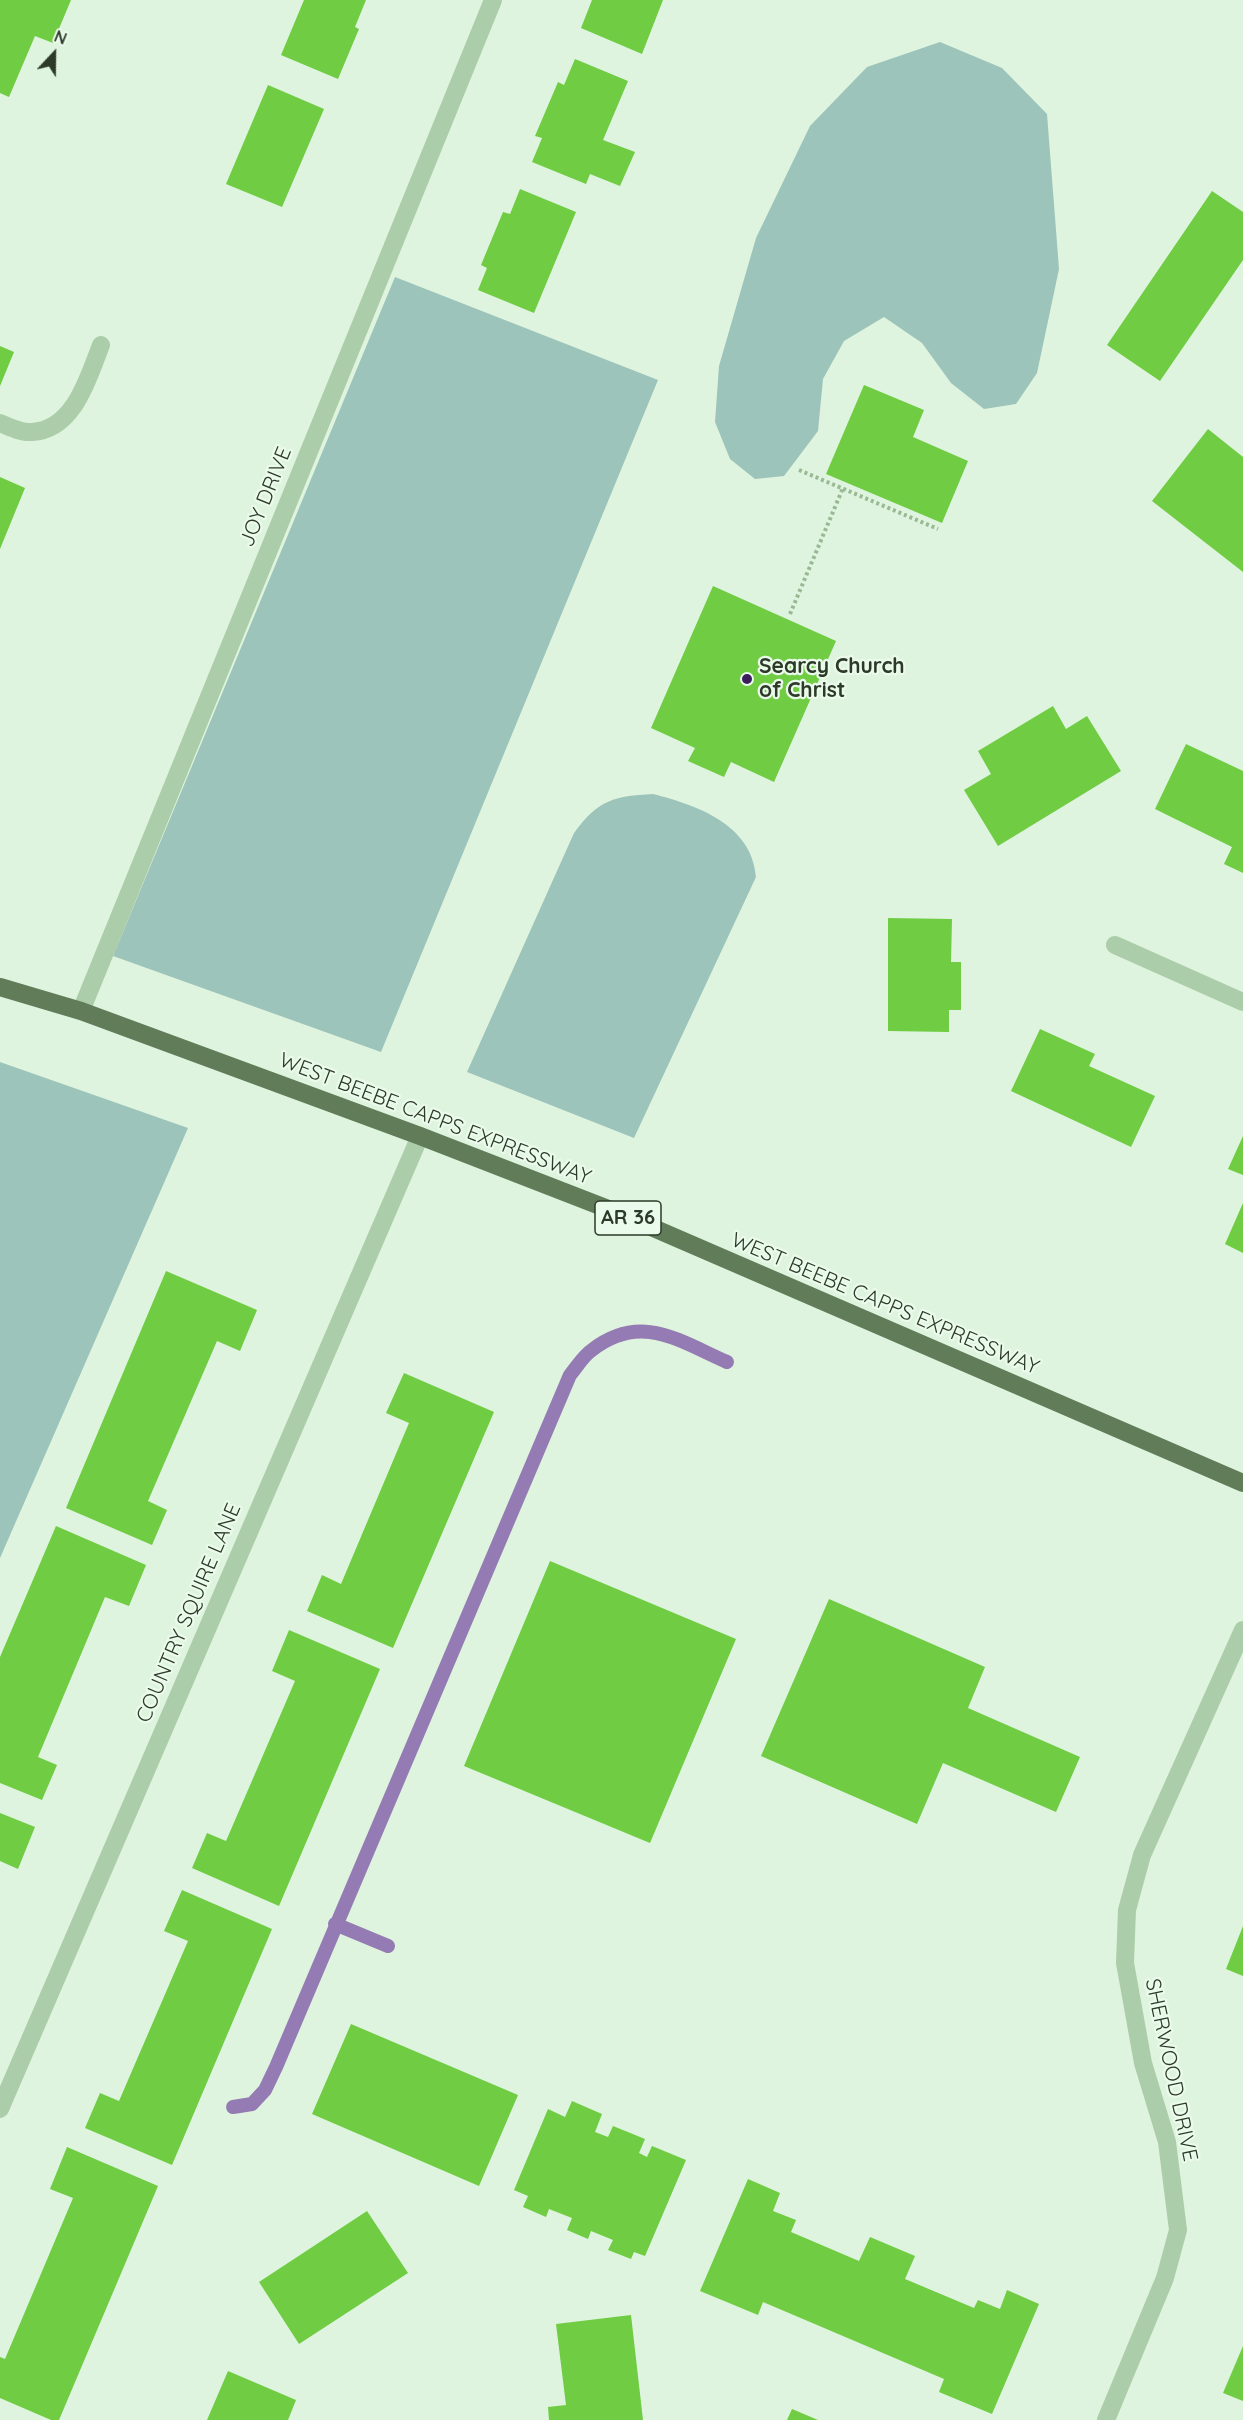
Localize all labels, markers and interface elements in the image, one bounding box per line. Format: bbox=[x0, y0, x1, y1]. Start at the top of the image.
north arrow bbox=[24, 24, 84, 84]
text: N bbox=[52, 26, 70, 49]
street label: JOY DRIVE bbox=[235, 443, 297, 551]
place label: Searcy Church of Christ bbox=[759, 654, 905, 704]
marker: Searcy Church of Christ bbox=[740, 672, 754, 686]
street label: WEST BEEBE CAPPS EXPRESSWAY bbox=[275, 1048, 595, 1190]
road number: AR 36 bbox=[595, 1201, 661, 1235]
street label: WEST BEEBE CAPPS EXPRESSWAY bbox=[727, 1228, 1043, 1380]
street label: COUNTRY SQUIRE LANE bbox=[131, 1500, 247, 1726]
street label: SHERWOOD DRIVE bbox=[1139, 1976, 1203, 2164]

